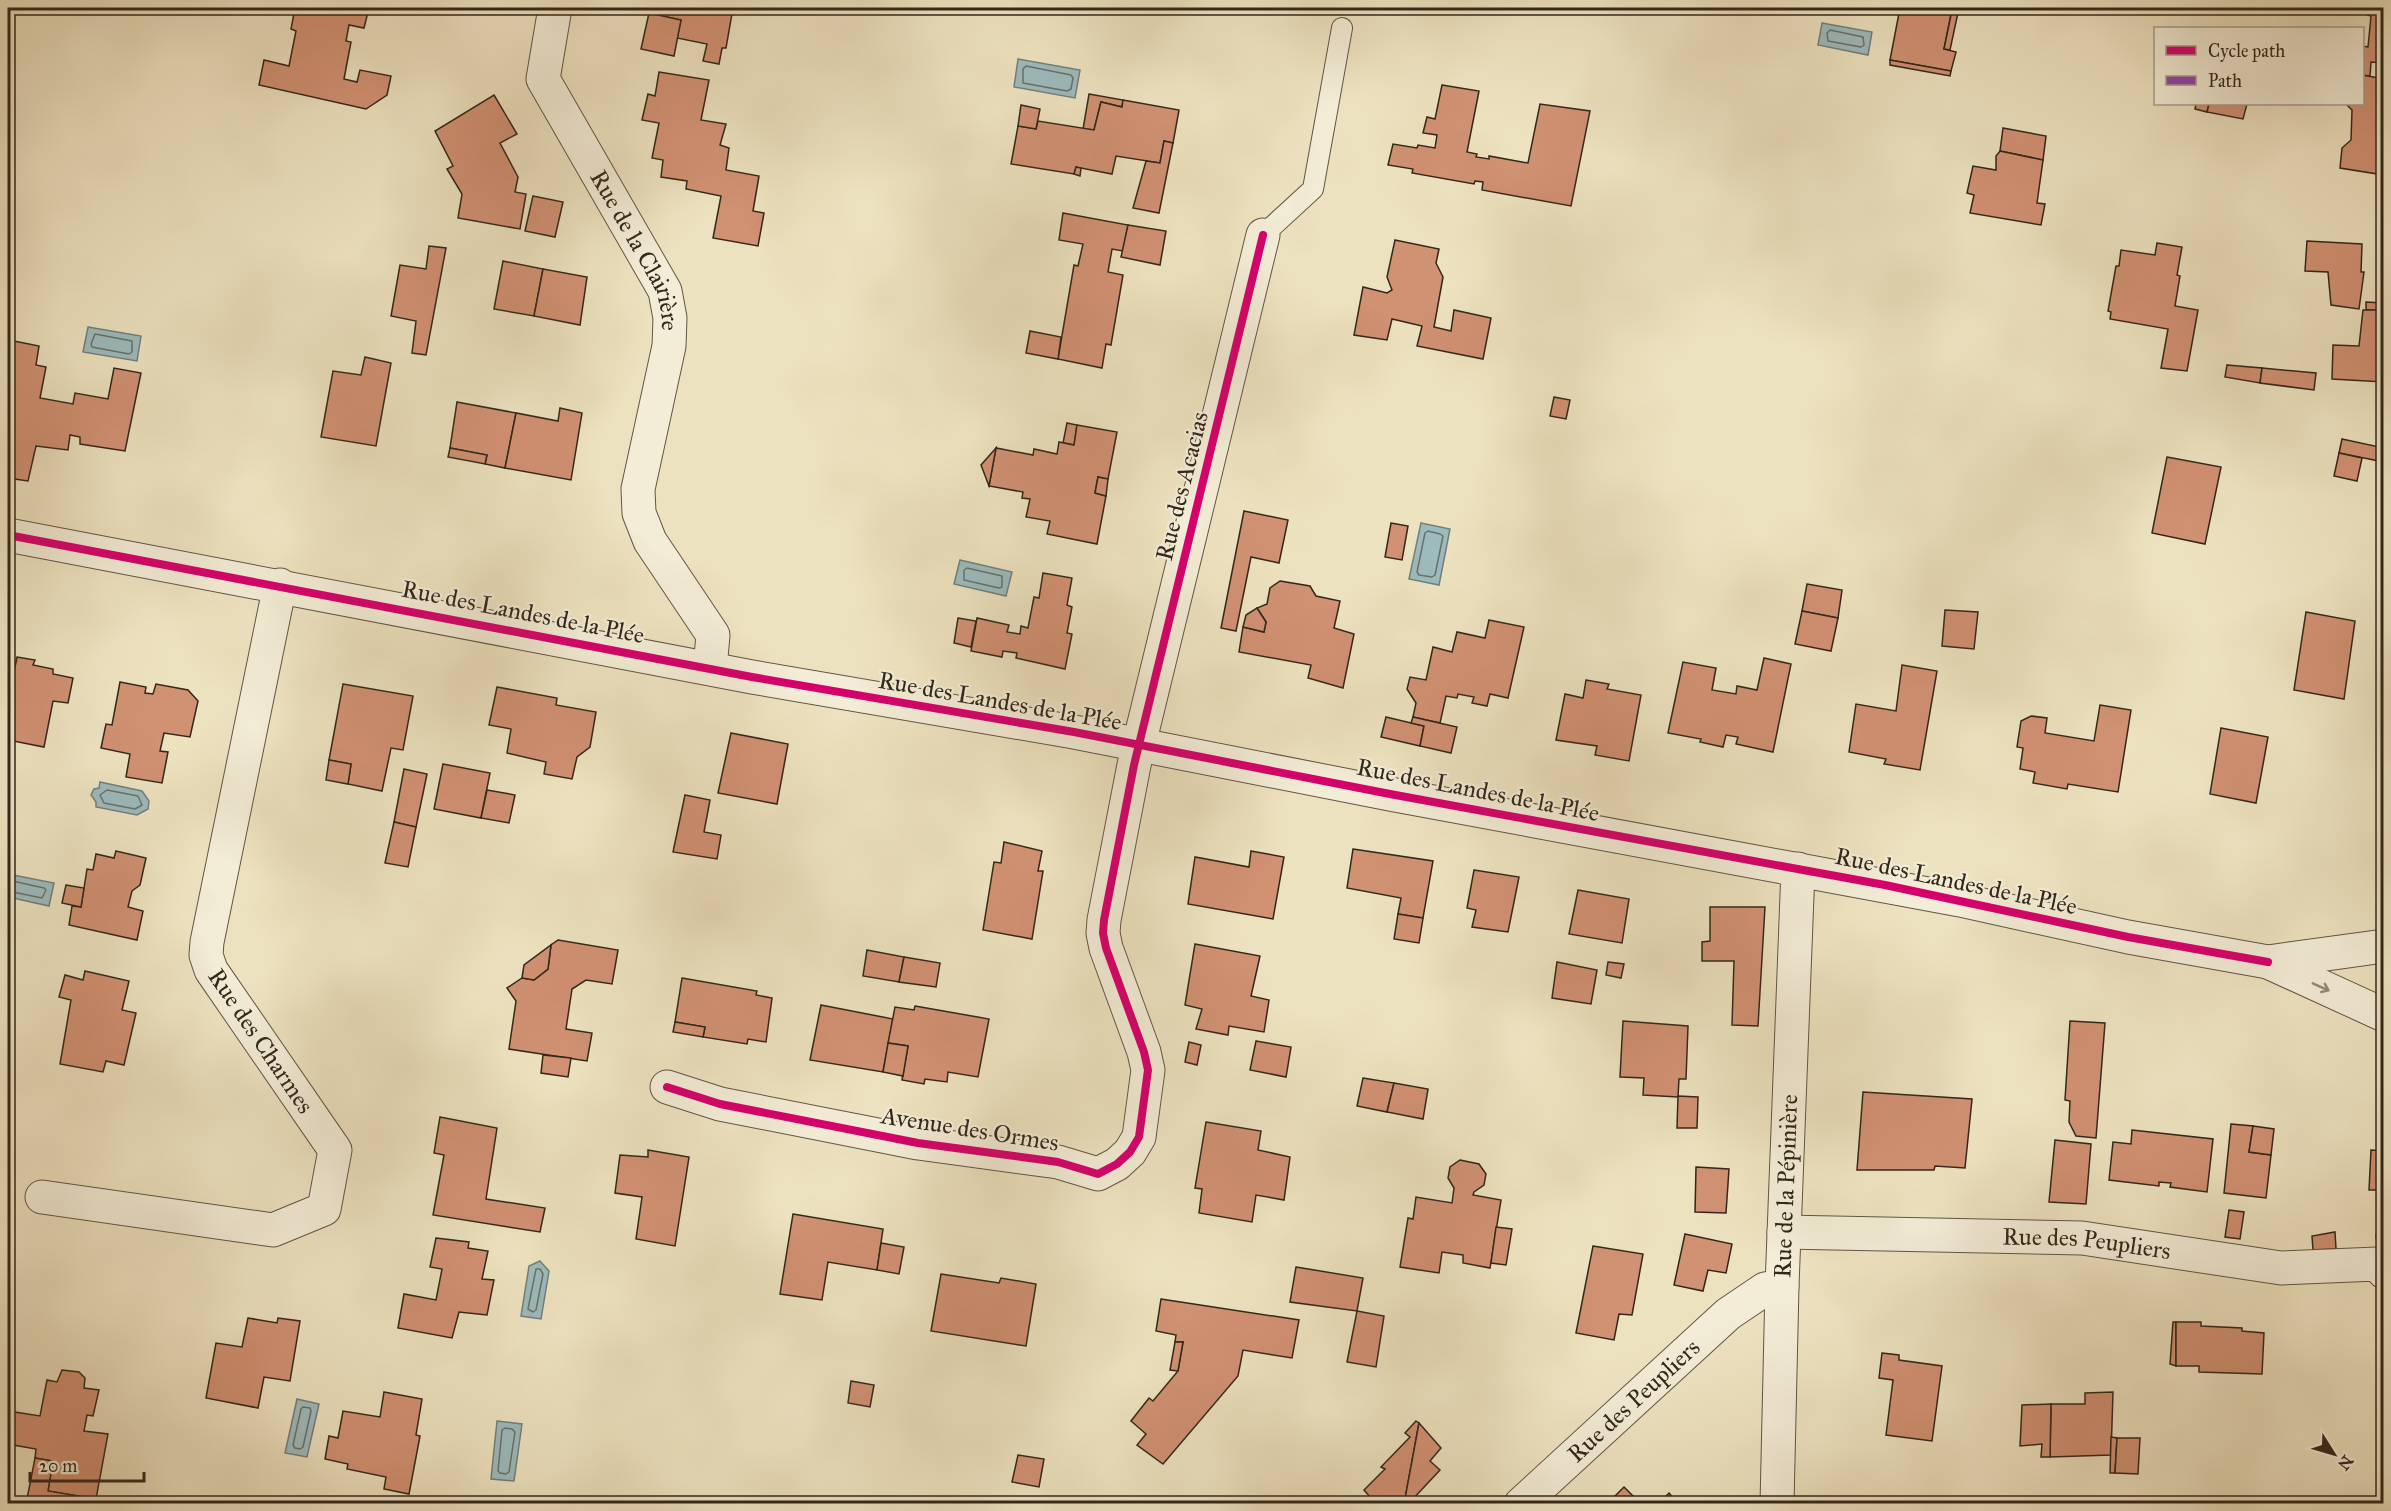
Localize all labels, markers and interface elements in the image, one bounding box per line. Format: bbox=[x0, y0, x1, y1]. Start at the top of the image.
legend bbox=[2154, 27, 2364, 105]
text: Cycle path bbox=[2208, 40, 2285, 62]
text: Path bbox=[2208, 70, 2242, 92]
street label: Rue de la Clairière bbox=[583, 164, 685, 331]
street label: Rue des Acacias bbox=[1149, 408, 1215, 564]
street label: Rue des Landes de la Plée bbox=[399, 574, 647, 650]
street label: Rue des Landes de la Plée bbox=[876, 665, 1124, 737]
street label: Rue des Landes de la Plée bbox=[1354, 752, 1602, 828]
street label: Rue des Landes de la Plée bbox=[1832, 841, 2080, 921]
street label: Rue des Charmes bbox=[202, 963, 320, 1119]
one-way arrow bbox=[2312, 981, 2330, 993]
street label: Rue de la Pépinière bbox=[1767, 1094, 1804, 1279]
street label: Avenue des Ormes bbox=[878, 1100, 1061, 1158]
street label: Rue des Peupliers bbox=[2002, 1221, 2173, 1266]
street label: Rue des Peupliers bbox=[1561, 1332, 1706, 1469]
north arrow bbox=[2304, 1424, 2364, 1484]
scale bar bbox=[30, 1445, 144, 1483]
text: N bbox=[2334, 1452, 2357, 1474]
text: 20 m bbox=[39, 1455, 77, 1477]

